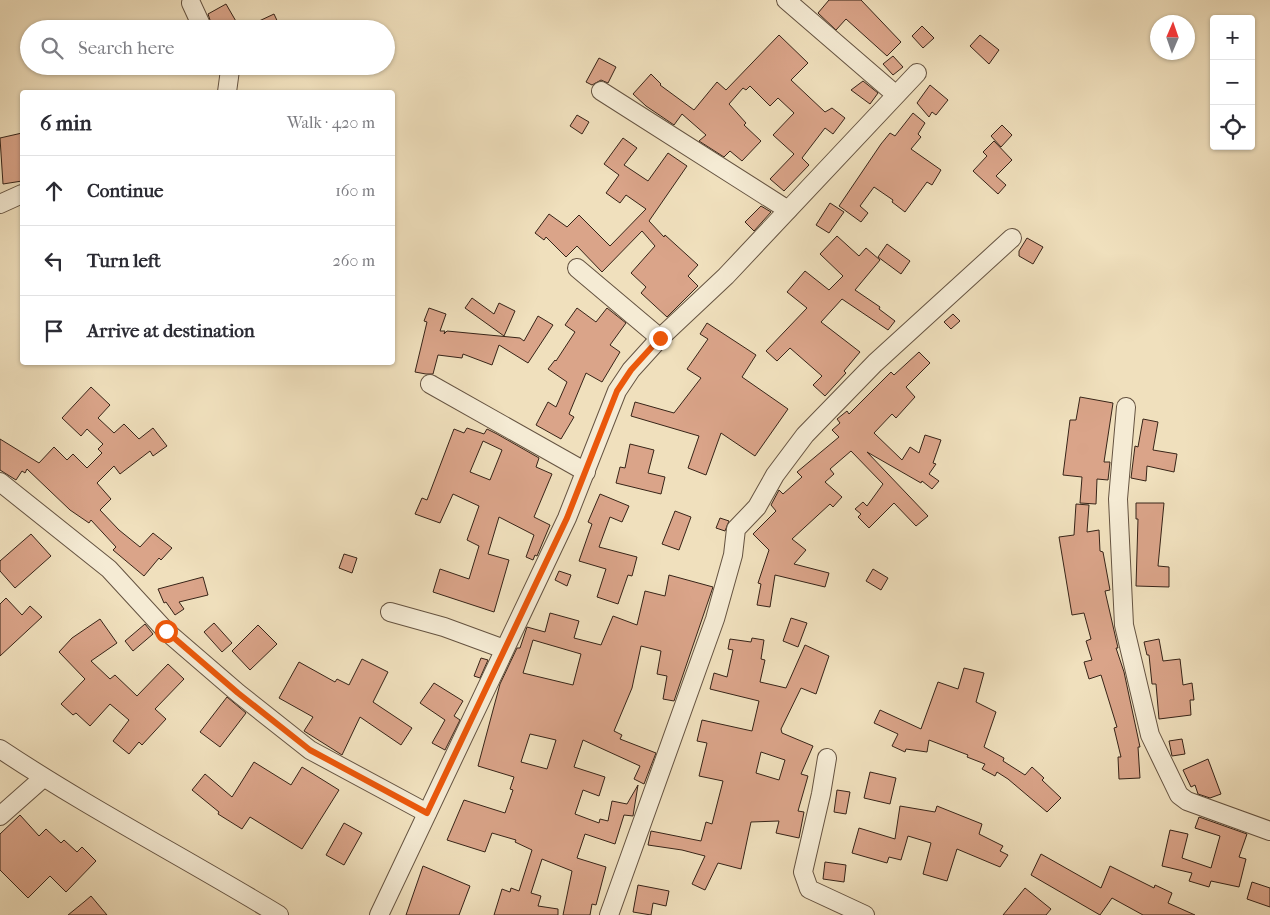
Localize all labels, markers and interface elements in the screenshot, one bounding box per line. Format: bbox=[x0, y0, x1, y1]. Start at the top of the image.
north arrow bbox=[1150, 15, 1195, 60]
map controls bbox=[1210, 15, 1255, 150]
button: + bbox=[1210, 15, 1255, 60]
search box bbox=[20, 20, 395, 75]
icon: search bbox=[38, 34, 66, 62]
text: Search here bbox=[78, 37, 174, 59]
button: − bbox=[1210, 60, 1255, 105]
button: locate bbox=[1210, 105, 1255, 150]
text: 6 min bbox=[40, 111, 92, 135]
text: Walk · 420 m bbox=[287, 113, 375, 132]
icon: ahead bbox=[40, 177, 68, 205]
text: Continue bbox=[87, 180, 163, 202]
text: 160 m bbox=[335, 181, 375, 200]
icon: left bbox=[40, 247, 68, 275]
text: Turn left bbox=[87, 250, 161, 272]
text: 260 m bbox=[333, 251, 375, 270]
icon: arrive bbox=[40, 317, 68, 345]
text: Arrive at destination bbox=[87, 320, 255, 342]
route end bbox=[649, 327, 672, 350]
route start bbox=[155, 620, 178, 643]

